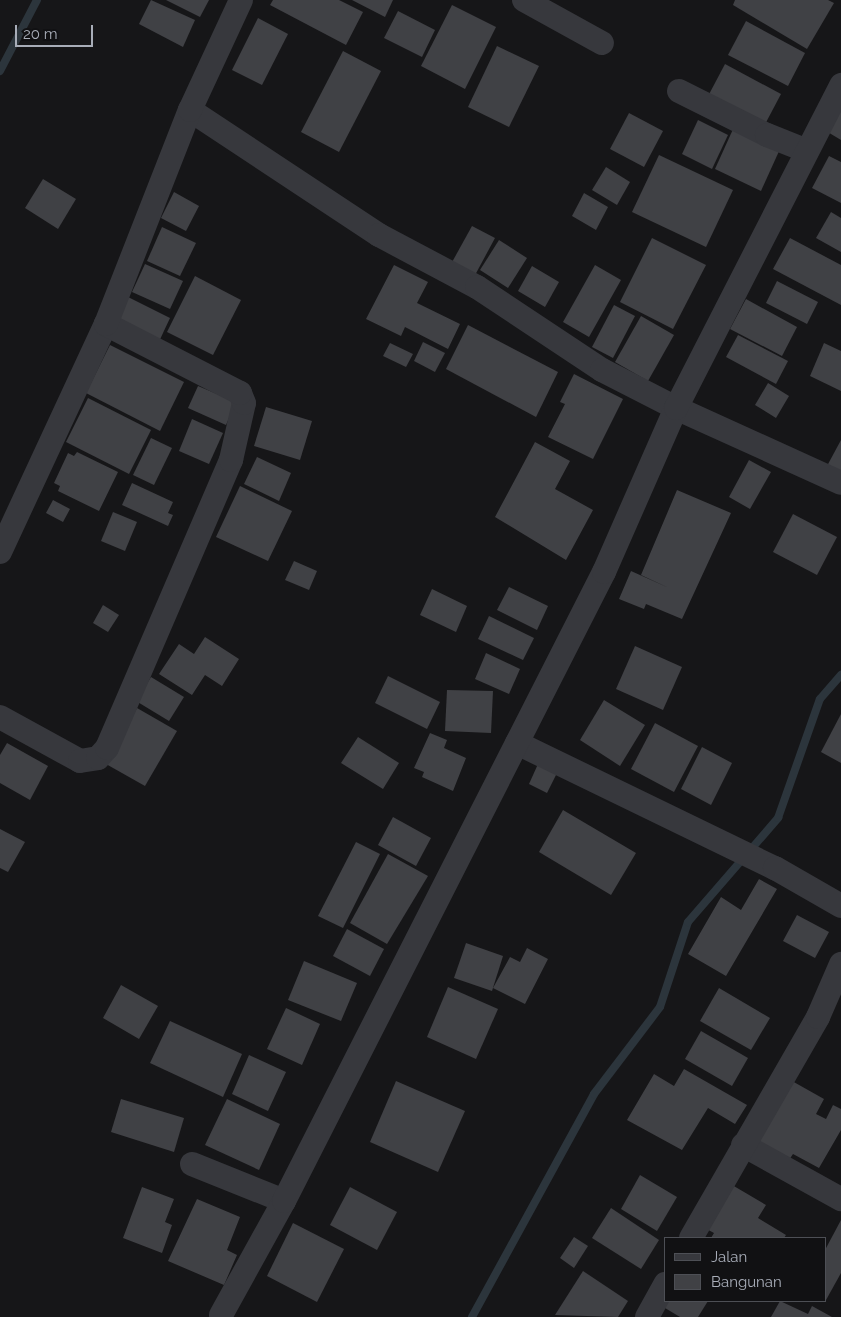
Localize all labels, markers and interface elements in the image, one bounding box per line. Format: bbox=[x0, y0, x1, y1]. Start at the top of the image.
scale bar bbox=[18, 15, 95, 47]
text: 20 m bbox=[23, 25, 58, 43]
legend bbox=[664, 1237, 826, 1302]
text: Jalan bbox=[711, 1248, 747, 1266]
text: Bangunan bbox=[711, 1273, 782, 1291]

